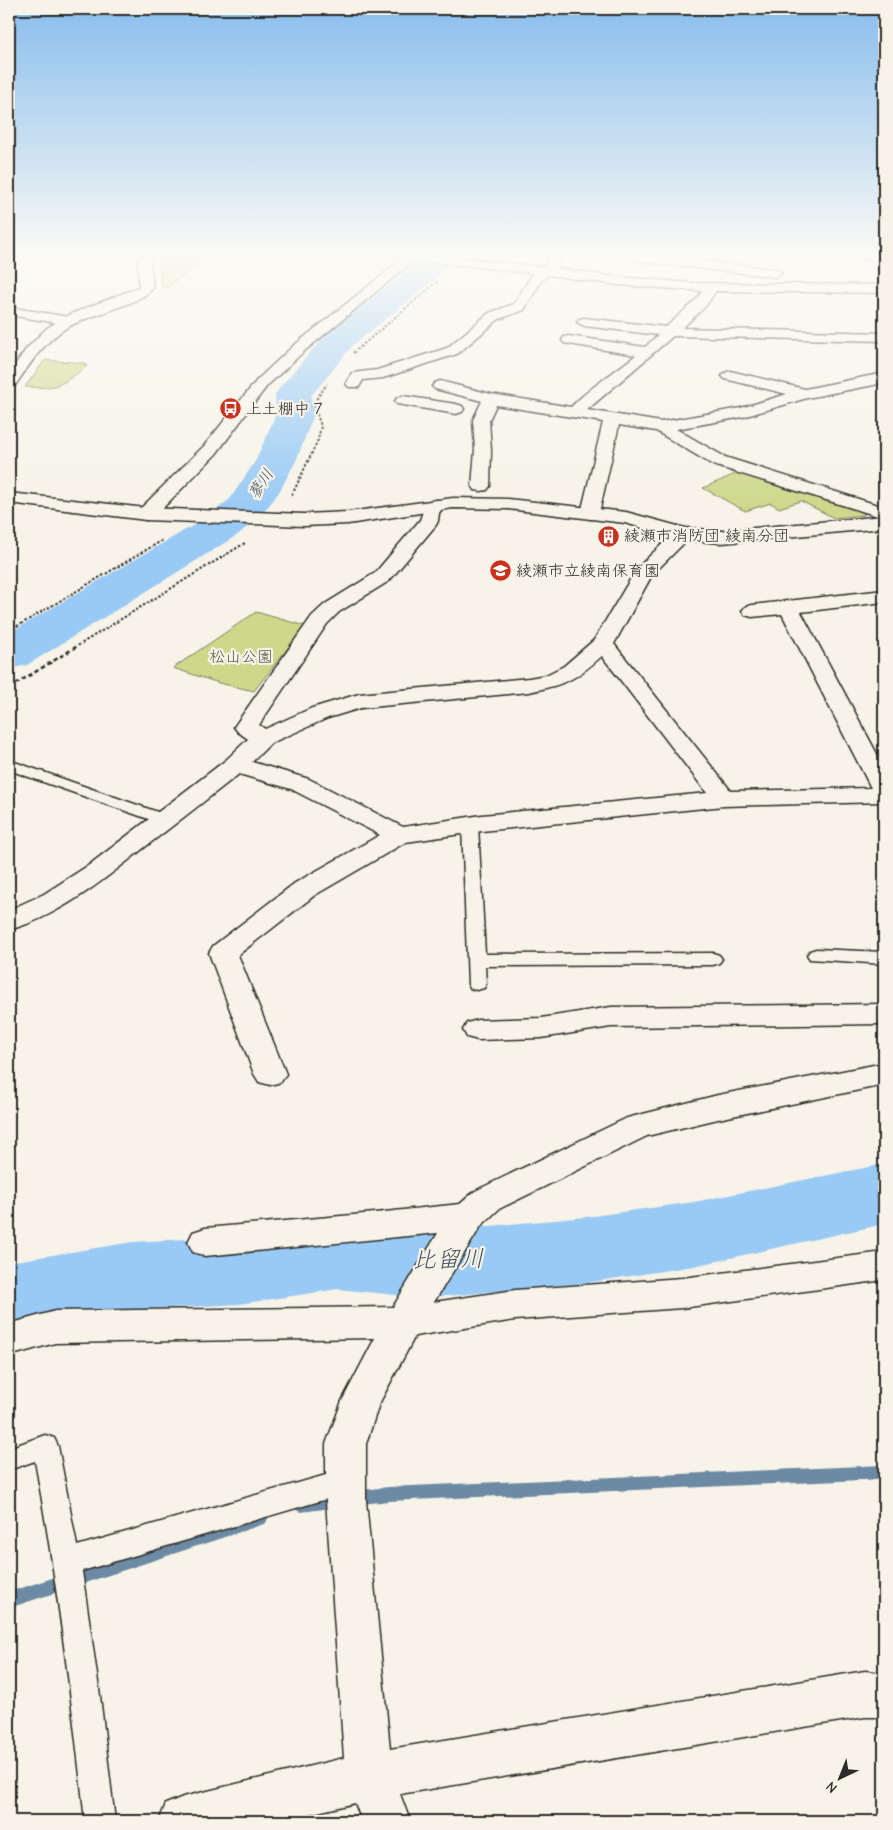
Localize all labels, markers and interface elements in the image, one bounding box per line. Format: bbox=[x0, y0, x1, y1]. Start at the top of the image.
bus stop icon: 上土棚中７ bbox=[218, 397, 242, 421]
place label: 上土棚中７ bbox=[246, 400, 326, 418]
water label: 蓼川 bbox=[245, 466, 277, 502]
building icon: 綾瀬市消防団 綾南分団 bbox=[596, 524, 620, 548]
place label: 綾瀬市消防団 綾南分団 bbox=[624, 527, 789, 545]
school or university icon: 綾瀬市立綾南保育園 bbox=[488, 559, 512, 583]
place label: 綾瀬市立綾南保育園 bbox=[516, 562, 660, 580]
park label: 松山公園 bbox=[209, 648, 273, 666]
water label: 比留川 bbox=[412, 1244, 484, 1274]
north arrow bbox=[816, 1752, 866, 1802]
text: N bbox=[822, 1778, 841, 1796]

